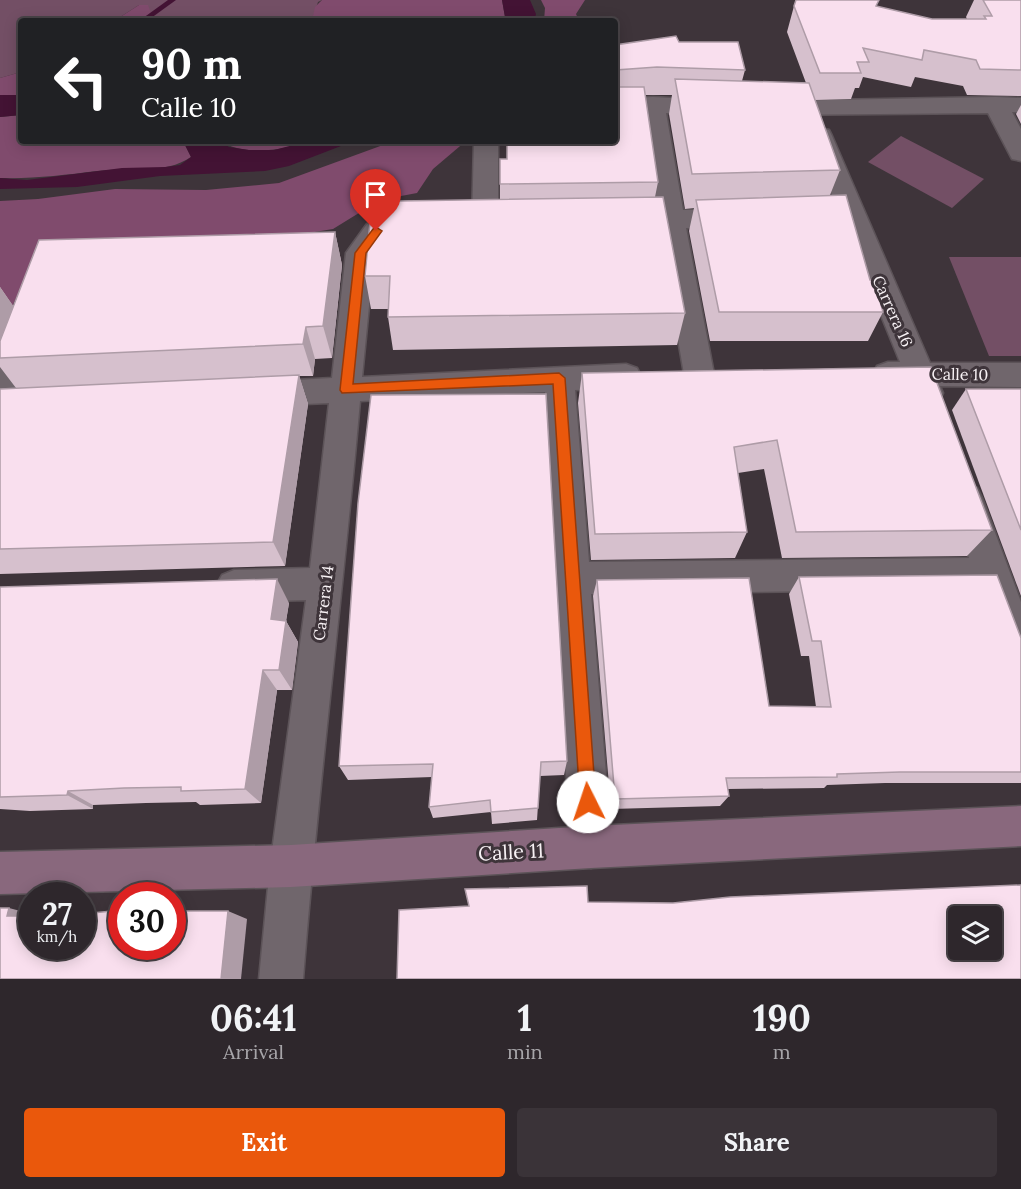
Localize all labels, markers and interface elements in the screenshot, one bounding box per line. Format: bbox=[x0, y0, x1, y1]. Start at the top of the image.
text: 90 m bbox=[141, 37, 242, 91]
icon: left bbox=[42, 42, 120, 120]
text: Calle 10 bbox=[141, 90, 237, 124]
pin bbox=[350, 169, 401, 231]
icon: arrive bbox=[359, 178, 392, 211]
street label: Carrera 16 bbox=[868, 272, 918, 350]
street label: Calle 10 bbox=[931, 364, 989, 384]
street label: Carrera 14 bbox=[308, 564, 338, 642]
position arrow bbox=[556, 770, 620, 834]
street label: Calle 11 bbox=[477, 837, 545, 866]
speed limit sign: 30 bbox=[108, 882, 186, 960]
text: 27 bbox=[42, 895, 72, 933]
map controls bbox=[948, 906, 1002, 960]
button: layers bbox=[948, 906, 1002, 960]
text: km/h bbox=[37, 927, 77, 946]
text: 06:41 bbox=[210, 995, 297, 1041]
text: 1 bbox=[518, 995, 532, 1041]
text: 190 bbox=[753, 995, 811, 1041]
text: Arrival bbox=[223, 1039, 284, 1064]
text: min bbox=[507, 1039, 543, 1064]
text: m bbox=[773, 1039, 791, 1064]
button: Exit bbox=[24, 1108, 505, 1177]
button: Share bbox=[517, 1108, 997, 1177]

